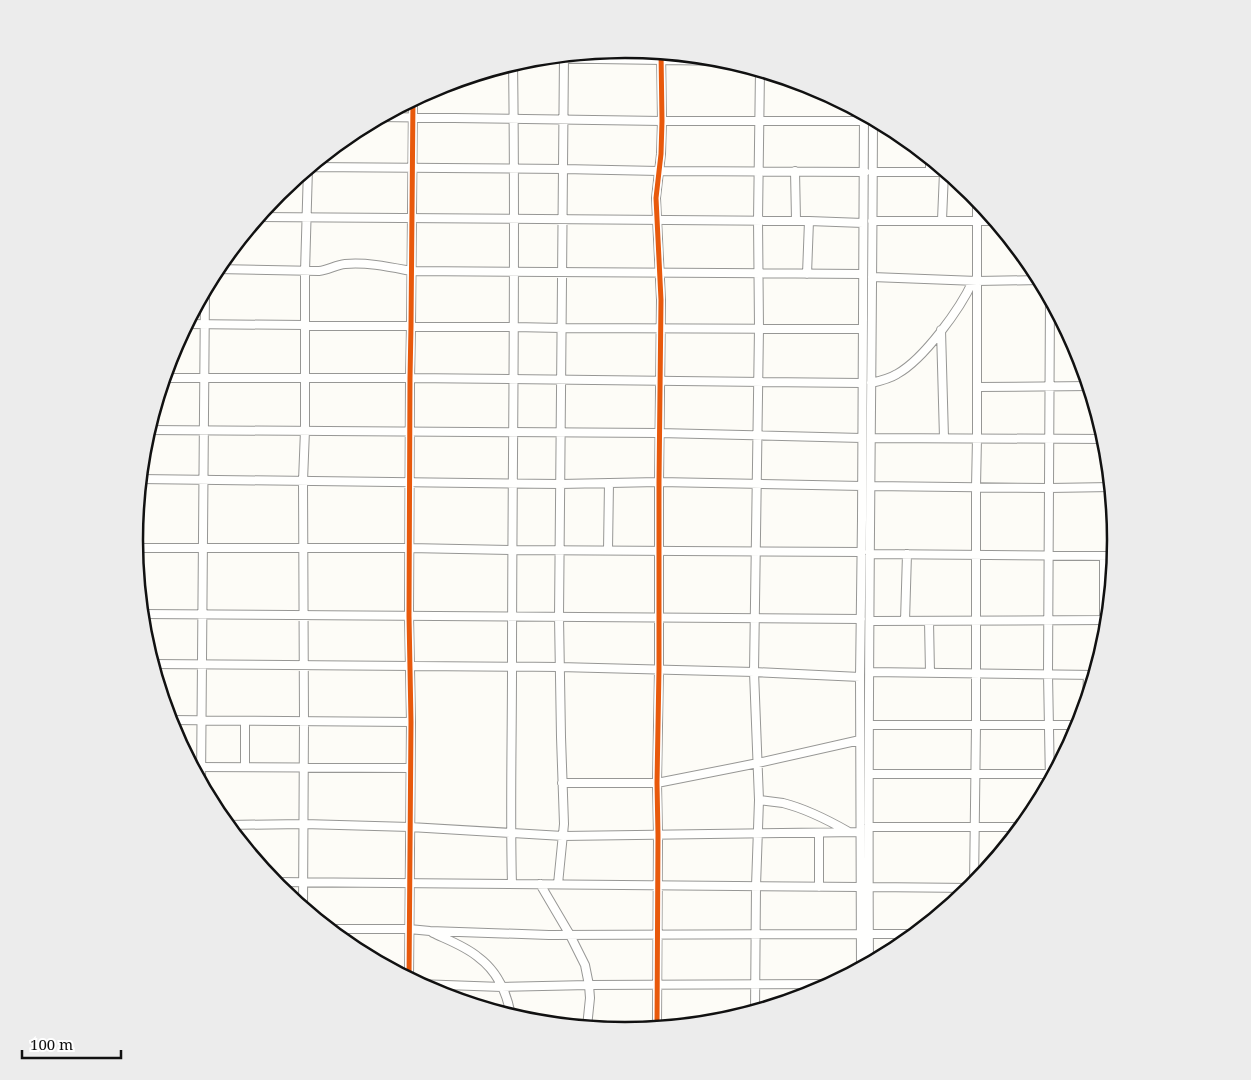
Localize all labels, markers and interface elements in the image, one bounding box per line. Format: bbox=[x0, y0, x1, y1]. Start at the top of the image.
scale bar bbox=[22, 1028, 121, 1060]
text: 100 m bbox=[30, 1034, 73, 1054]

